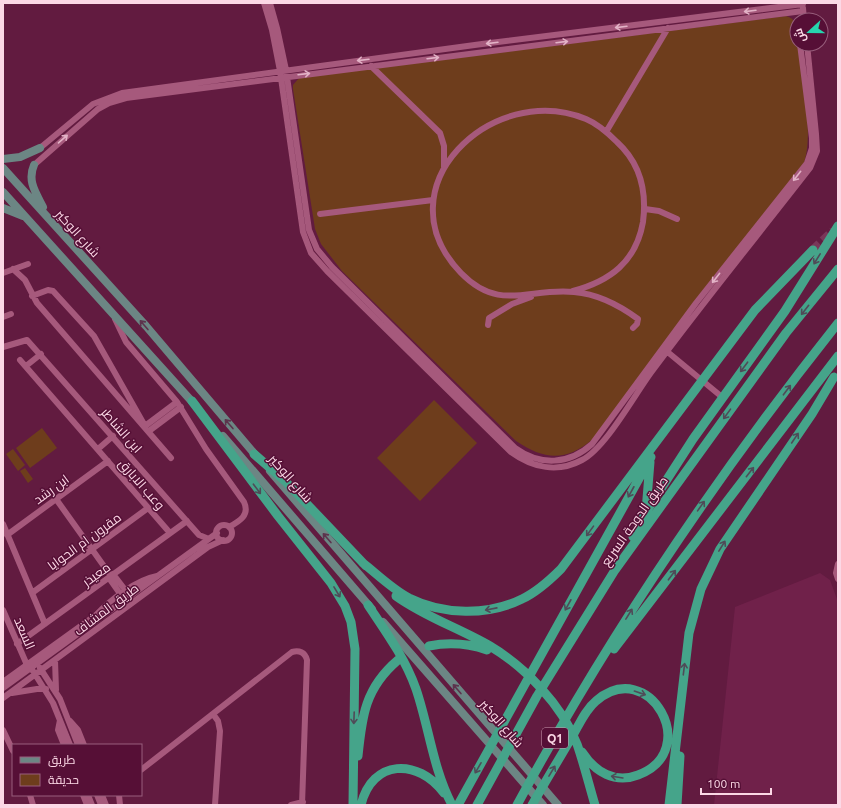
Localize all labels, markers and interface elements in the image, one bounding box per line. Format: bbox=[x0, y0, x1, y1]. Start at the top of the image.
one-way arrow bbox=[744, 7, 757, 15]
north arrow bbox=[789, 12, 829, 52]
one-way arrow bbox=[615, 23, 628, 31]
text: ش bbox=[792, 26, 809, 44]
one-way arrow bbox=[555, 38, 568, 46]
one-way arrow bbox=[486, 39, 499, 47]
one-way arrow bbox=[426, 55, 439, 62]
one-way arrow bbox=[357, 56, 370, 64]
one-way arrow bbox=[297, 70, 310, 78]
one-way arrow bbox=[58, 134, 68, 144]
one-way arrow bbox=[792, 170, 801, 181]
street label: شارع الوكير bbox=[51, 206, 103, 261]
one-way arrow bbox=[813, 253, 821, 264]
one-way arrow bbox=[711, 272, 720, 283]
one-way arrow bbox=[800, 304, 809, 315]
one-way arrow bbox=[140, 320, 149, 330]
one-way arrow bbox=[740, 361, 748, 372]
one-way arrow bbox=[782, 384, 791, 395]
street label: ابن الشاطر bbox=[97, 404, 145, 456]
one-way arrow bbox=[723, 408, 731, 419]
one-way arrow bbox=[224, 419, 233, 429]
one-way arrow bbox=[791, 433, 799, 444]
street label: شارع الوكير bbox=[264, 451, 316, 506]
street label: وعب الابارق bbox=[116, 456, 168, 513]
one-way arrow bbox=[746, 466, 755, 477]
street label: ابن رشد bbox=[31, 472, 72, 507]
street label: طريق الدوحة السريع bbox=[598, 474, 672, 570]
one-way arrow bbox=[253, 483, 262, 494]
one-way arrow bbox=[627, 485, 635, 497]
one-way arrow bbox=[697, 500, 705, 511]
street label: مقرون ام الحوايا bbox=[45, 510, 125, 575]
one-way arrow bbox=[586, 526, 594, 537]
one-way arrow bbox=[322, 533, 331, 543]
one-way arrow bbox=[718, 541, 726, 552]
street label: معيذر bbox=[79, 559, 113, 590]
one-way arrow bbox=[667, 570, 676, 581]
street label: طريق المشاف bbox=[71, 580, 142, 639]
one-way arrow bbox=[333, 586, 341, 598]
one-way arrow bbox=[564, 599, 572, 611]
one-way arrow bbox=[485, 605, 498, 613]
one-way arrow bbox=[626, 608, 634, 620]
street label: السعد bbox=[12, 615, 38, 651]
one-way arrow bbox=[681, 663, 688, 676]
one-way arrow bbox=[453, 684, 462, 695]
one-way arrow bbox=[633, 689, 645, 697]
street label: شارع الوكير bbox=[475, 696, 527, 751]
one-way arrow bbox=[350, 711, 357, 724]
road number: Q1 bbox=[542, 728, 568, 748]
legend bbox=[12, 744, 142, 796]
text: طريق bbox=[48, 753, 76, 767]
one-way arrow bbox=[474, 762, 482, 774]
one-way arrow bbox=[548, 765, 556, 777]
scale bar bbox=[701, 770, 771, 796]
text: حديقة bbox=[48, 773, 79, 787]
one-way arrow bbox=[611, 773, 624, 781]
text: 100 m bbox=[707, 777, 740, 790]

